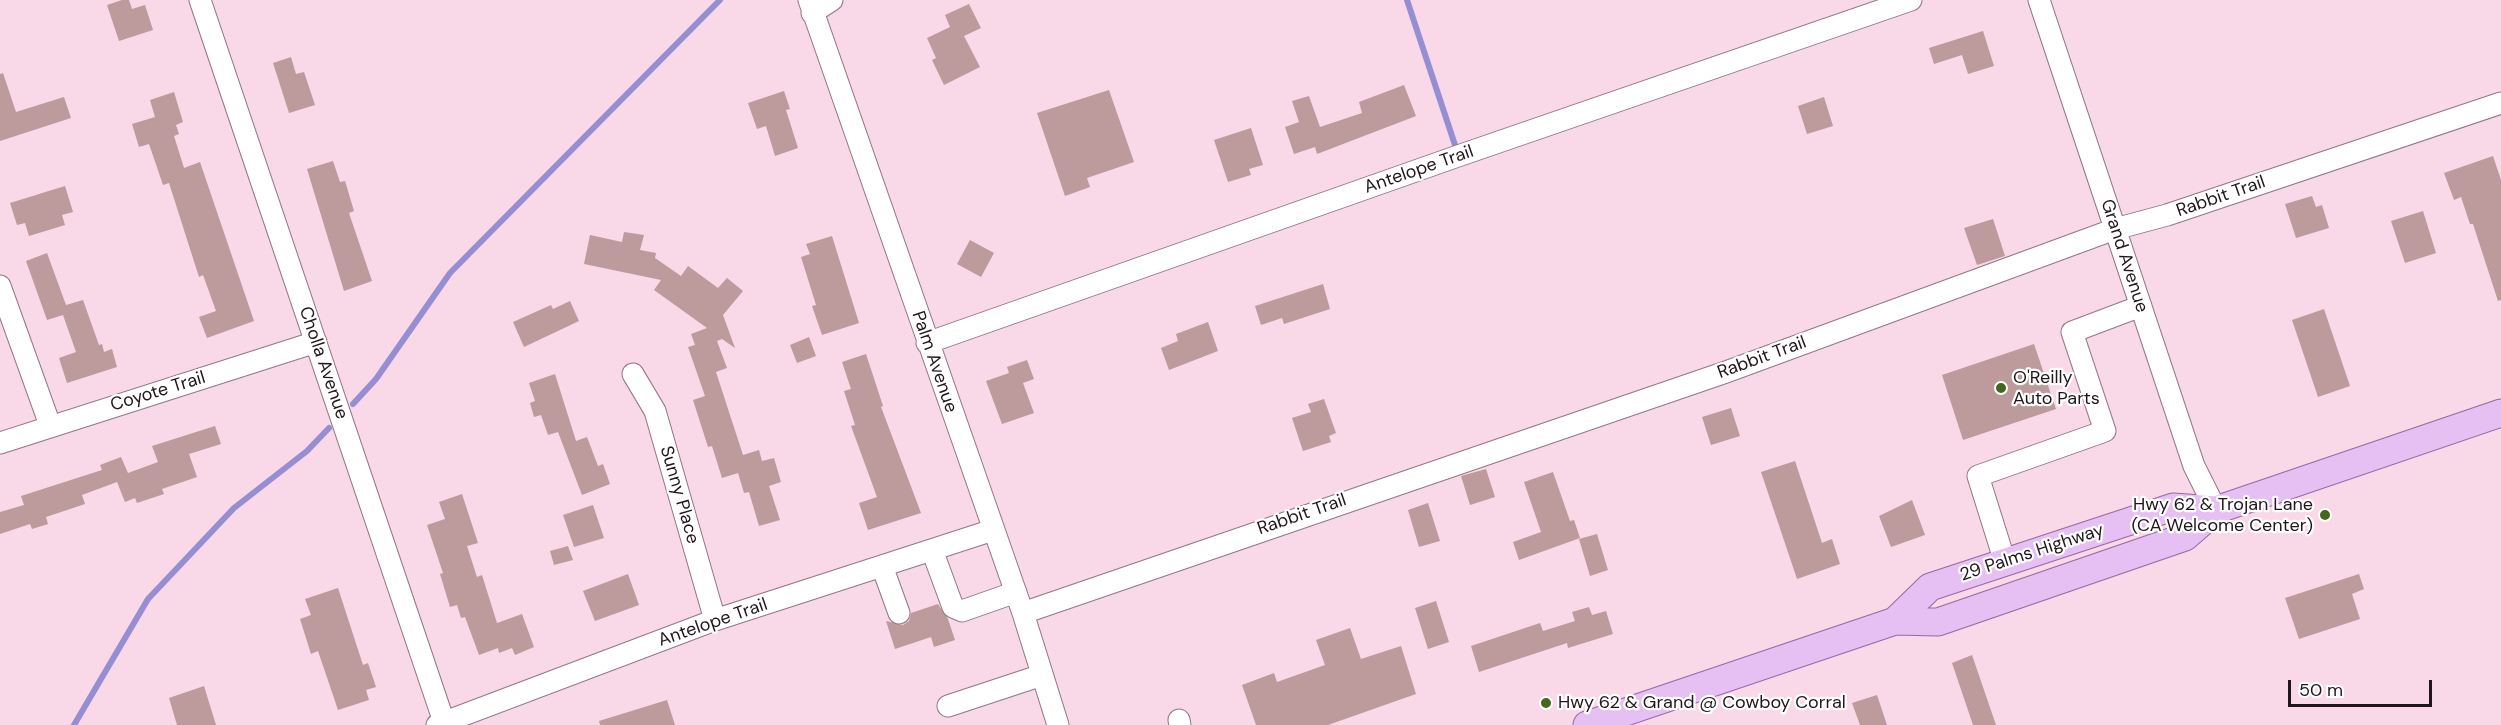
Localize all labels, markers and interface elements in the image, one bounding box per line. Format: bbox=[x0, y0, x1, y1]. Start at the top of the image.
street label: Antelope Trail bbox=[1362, 141, 1476, 199]
street label: Rabbit Trail bbox=[2174, 172, 2268, 222]
street label: Grand Avenue bbox=[2096, 197, 2152, 315]
street label: Cholla Avenue bbox=[294, 304, 352, 422]
street label: Palm Avenue bbox=[907, 308, 961, 416]
street label: Rabbit Trail bbox=[1715, 332, 1809, 384]
street label: Coyote Trail bbox=[108, 367, 208, 417]
place label: O'Reilly Auto Parts bbox=[2013, 367, 2100, 410]
marker: O'Reilly Auto Parts bbox=[1994, 381, 2008, 395]
street label: Sunny Place bbox=[655, 444, 703, 546]
street label: Rabbit Trail bbox=[1255, 490, 1349, 540]
place label: Hwy 62 & Trojan Lane (CA Welcome Center) bbox=[2132, 494, 2313, 536]
marker: Hwy 62 & Trojan Lane (CA Welcome Center) bbox=[2318, 508, 2332, 522]
street label: 29 Palms Highway bbox=[1957, 520, 2107, 586]
street label: Antelope Trail bbox=[656, 594, 770, 652]
scale bar bbox=[2291, 668, 2435, 706]
text: 50 m bbox=[2299, 678, 2343, 702]
place label: Hwy 62 & Grand @ Cowboy Corral bbox=[1558, 692, 1846, 714]
marker: Hwy 62 & Grand @ Cowboy Corral bbox=[1539, 696, 1553, 710]

